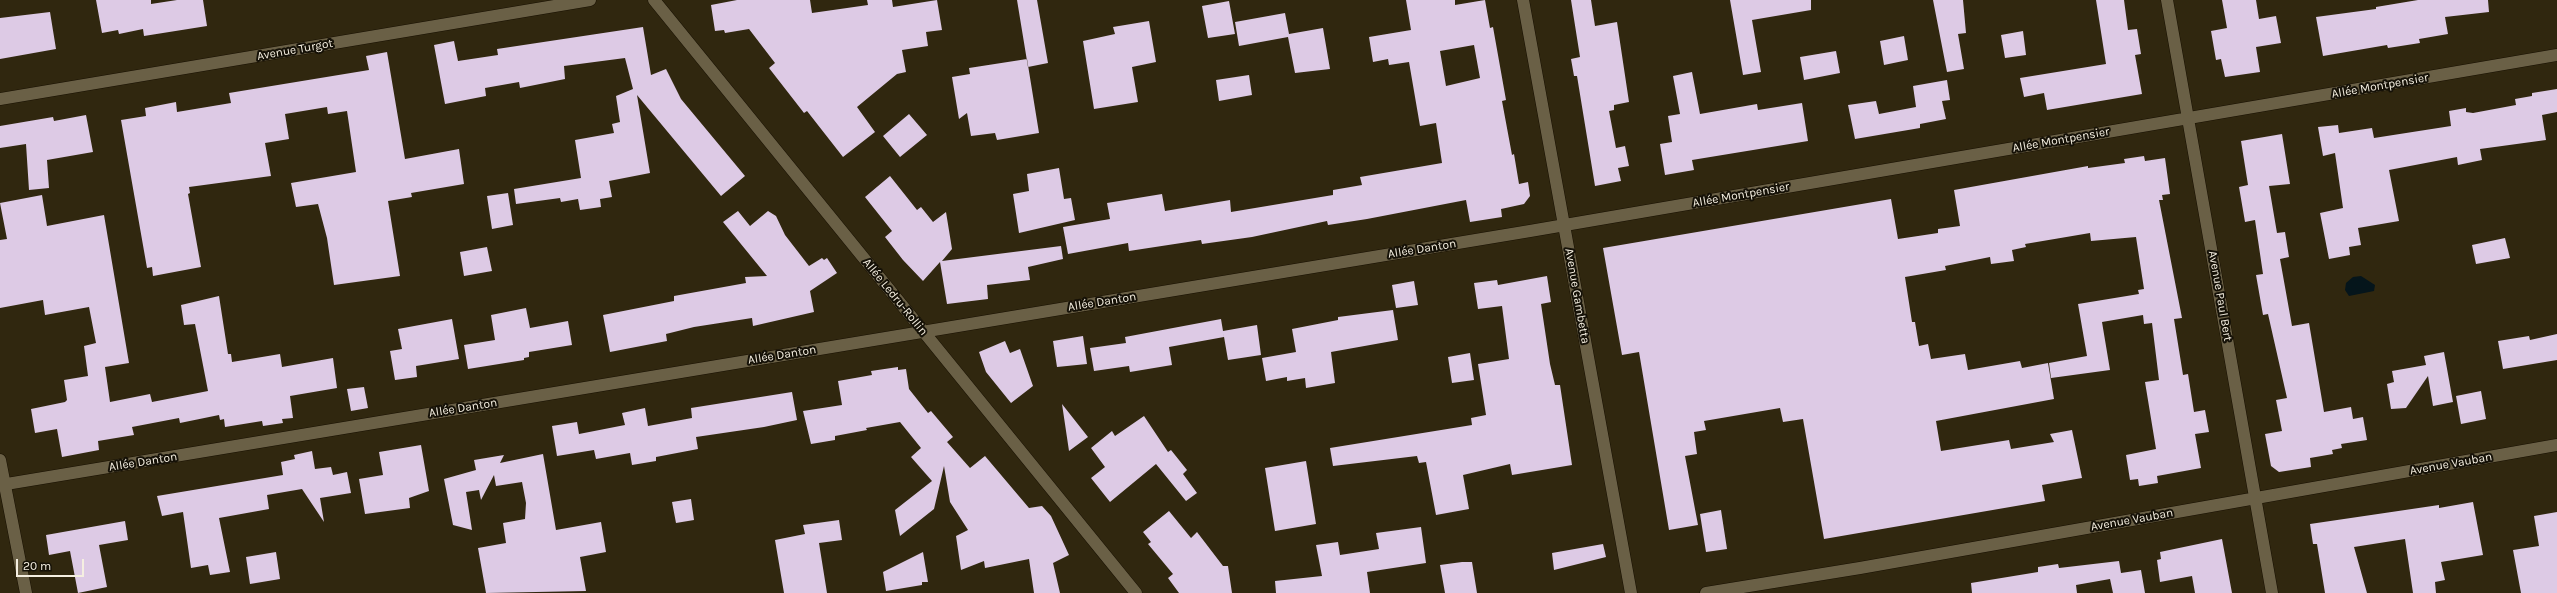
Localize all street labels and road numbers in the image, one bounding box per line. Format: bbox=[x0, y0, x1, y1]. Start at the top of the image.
street label: Avenue Turgot bbox=[256, 36, 334, 64]
street label: Allée Montpensier bbox=[2330, 70, 2430, 102]
street label: Allée Montpensier bbox=[2011, 124, 2111, 156]
street label: Allée Montpensier bbox=[1691, 179, 1791, 211]
street label: Allée Danton bbox=[1387, 237, 1457, 261]
street label: Avenue Gambetta bbox=[1562, 247, 1592, 345]
street label: Avenue Paul Bert bbox=[2205, 250, 2235, 342]
street label: Allée Ledru-Rollin bbox=[860, 256, 930, 338]
street label: Allée Danton bbox=[1067, 290, 1137, 314]
street label: Allée Danton bbox=[747, 343, 817, 367]
street label: Allée Danton bbox=[428, 396, 498, 420]
street label: Allée Danton bbox=[108, 450, 178, 474]
street label: Avenue Vauban bbox=[2409, 450, 2493, 478]
street label: Avenue Vauban bbox=[2090, 506, 2174, 534]

